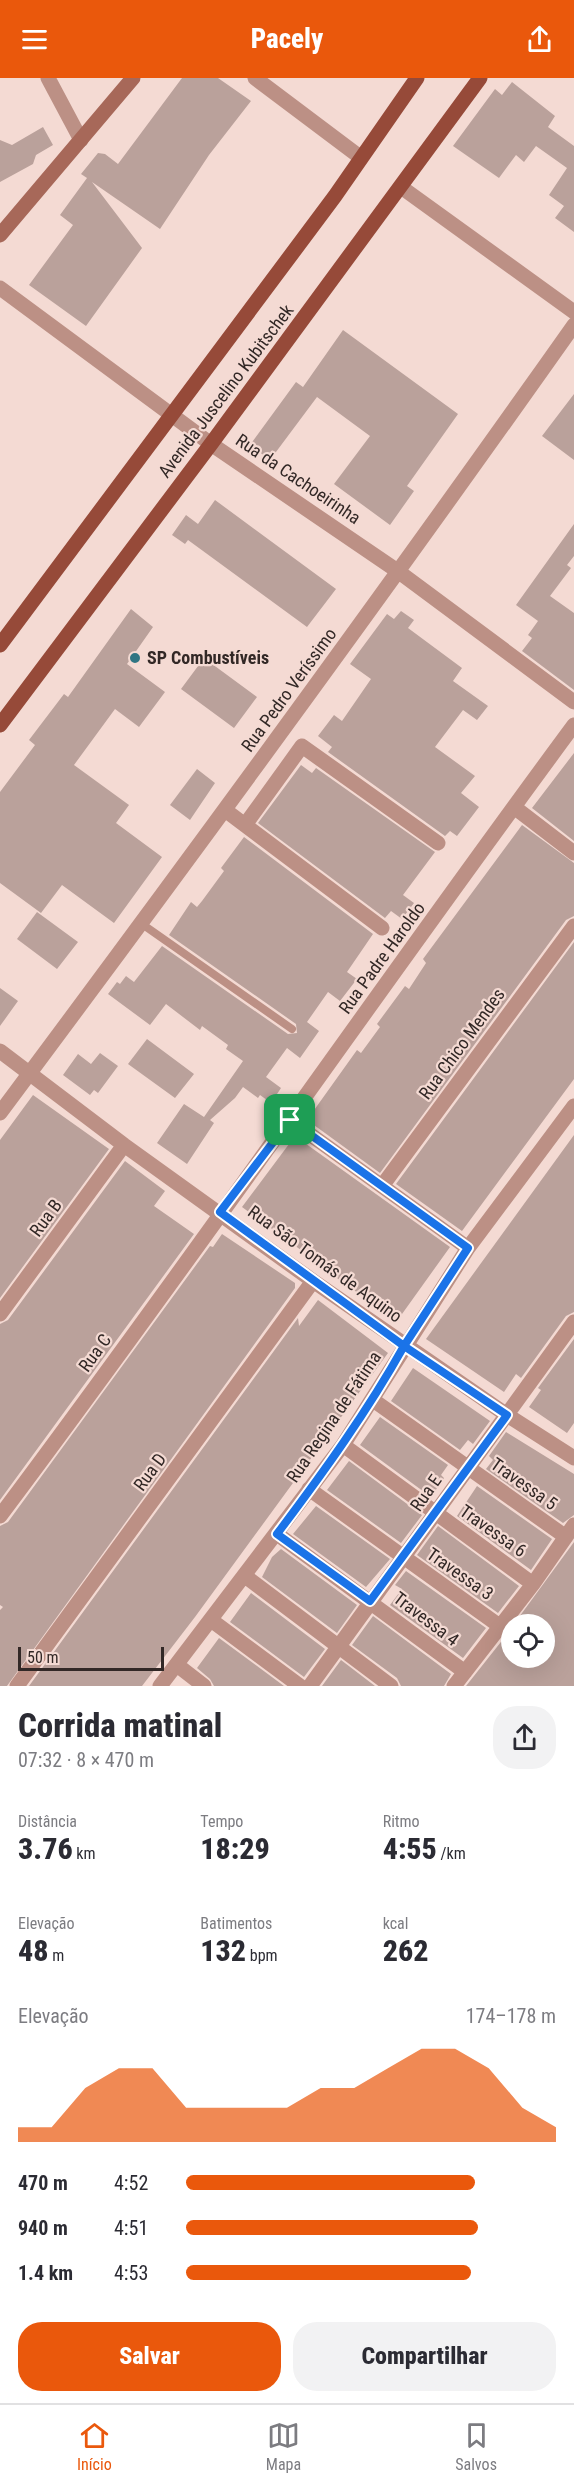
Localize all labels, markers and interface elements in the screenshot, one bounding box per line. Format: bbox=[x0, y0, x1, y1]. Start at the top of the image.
icon: menu bbox=[18, 23, 51, 56]
text: Pacely bbox=[251, 23, 323, 55]
icon: share bbox=[523, 23, 556, 56]
street label: Avenida Juscelino Kubitschek bbox=[154, 300, 298, 481]
street label: Rua da Cachoeirinha bbox=[232, 429, 365, 528]
street label: Rua Pedro Veríssimo bbox=[237, 624, 341, 756]
place label: SP Combustíveis bbox=[147, 647, 269, 668]
marker: SP Combustíveis bbox=[128, 651, 142, 665]
street label: Rua Padre Haroldo bbox=[334, 898, 429, 1018]
street label: Rua Chico Mendes bbox=[414, 984, 509, 1103]
pin bbox=[264, 1094, 315, 1145]
icon: arrive bbox=[273, 1103, 306, 1136]
street label: Rua B bbox=[25, 1195, 66, 1240]
street label: Rua São Tomás de Aquino bbox=[244, 1201, 406, 1327]
street label: Rua C bbox=[74, 1330, 115, 1376]
street label: Rua Regina de Fátima bbox=[282, 1347, 385, 1486]
street label: Rua D bbox=[129, 1449, 170, 1495]
street label: Travessa 5 bbox=[487, 1453, 562, 1514]
street label: Rua E bbox=[406, 1470, 446, 1515]
street label: Travessa 6 bbox=[456, 1500, 531, 1561]
street label: Travessa 3 bbox=[423, 1543, 498, 1604]
street label: Travessa 4 bbox=[389, 1587, 463, 1650]
map controls bbox=[501, 1614, 555, 1668]
button: locate bbox=[501, 1614, 555, 1668]
scale bar bbox=[18, 1644, 164, 1672]
text: 50 m bbox=[27, 1648, 59, 1667]
text: Corrida matinal bbox=[18, 1706, 222, 1745]
button: share bbox=[493, 1706, 556, 1769]
text: 07:32 · 8 × 470 m bbox=[18, 1748, 154, 1772]
text: Distância bbox=[18, 1812, 77, 1831]
text: Tempo bbox=[200, 1812, 243, 1831]
text: Ritmo bbox=[383, 1812, 420, 1831]
text: 3.76 bbox=[18, 1831, 73, 1866]
text: 18:29 bbox=[200, 1831, 270, 1866]
text: 4:55 bbox=[383, 1831, 437, 1866]
text: km bbox=[73, 1844, 96, 1863]
text: /km bbox=[437, 1844, 466, 1863]
text: Elevação bbox=[18, 1914, 75, 1933]
text: Batimentos bbox=[200, 1914, 272, 1933]
text: kcal bbox=[383, 1914, 408, 1933]
text: 48 bbox=[18, 1933, 49, 1968]
text: 132 bbox=[200, 1933, 246, 1968]
text: 262 bbox=[383, 1933, 428, 1968]
text: m bbox=[49, 1946, 64, 1965]
text: bpm bbox=[246, 1946, 278, 1965]
text: Elevação bbox=[18, 2004, 89, 2028]
text: 174–178 m bbox=[466, 2004, 556, 2028]
text: 470 m bbox=[18, 2171, 68, 2195]
text: 4:52 bbox=[114, 2171, 148, 2195]
text: 940 m bbox=[18, 2216, 68, 2240]
text: 4:51 bbox=[114, 2216, 148, 2240]
text: 1.4 km bbox=[18, 2261, 73, 2285]
text: 4:53 bbox=[114, 2261, 148, 2285]
button: Salvar bbox=[18, 2322, 281, 2391]
button: Compartilhar bbox=[293, 2322, 556, 2391]
tab: Início bbox=[77, 2419, 112, 2474]
tab: Mapa bbox=[266, 2419, 301, 2474]
tab: Salvos bbox=[455, 2419, 497, 2474]

